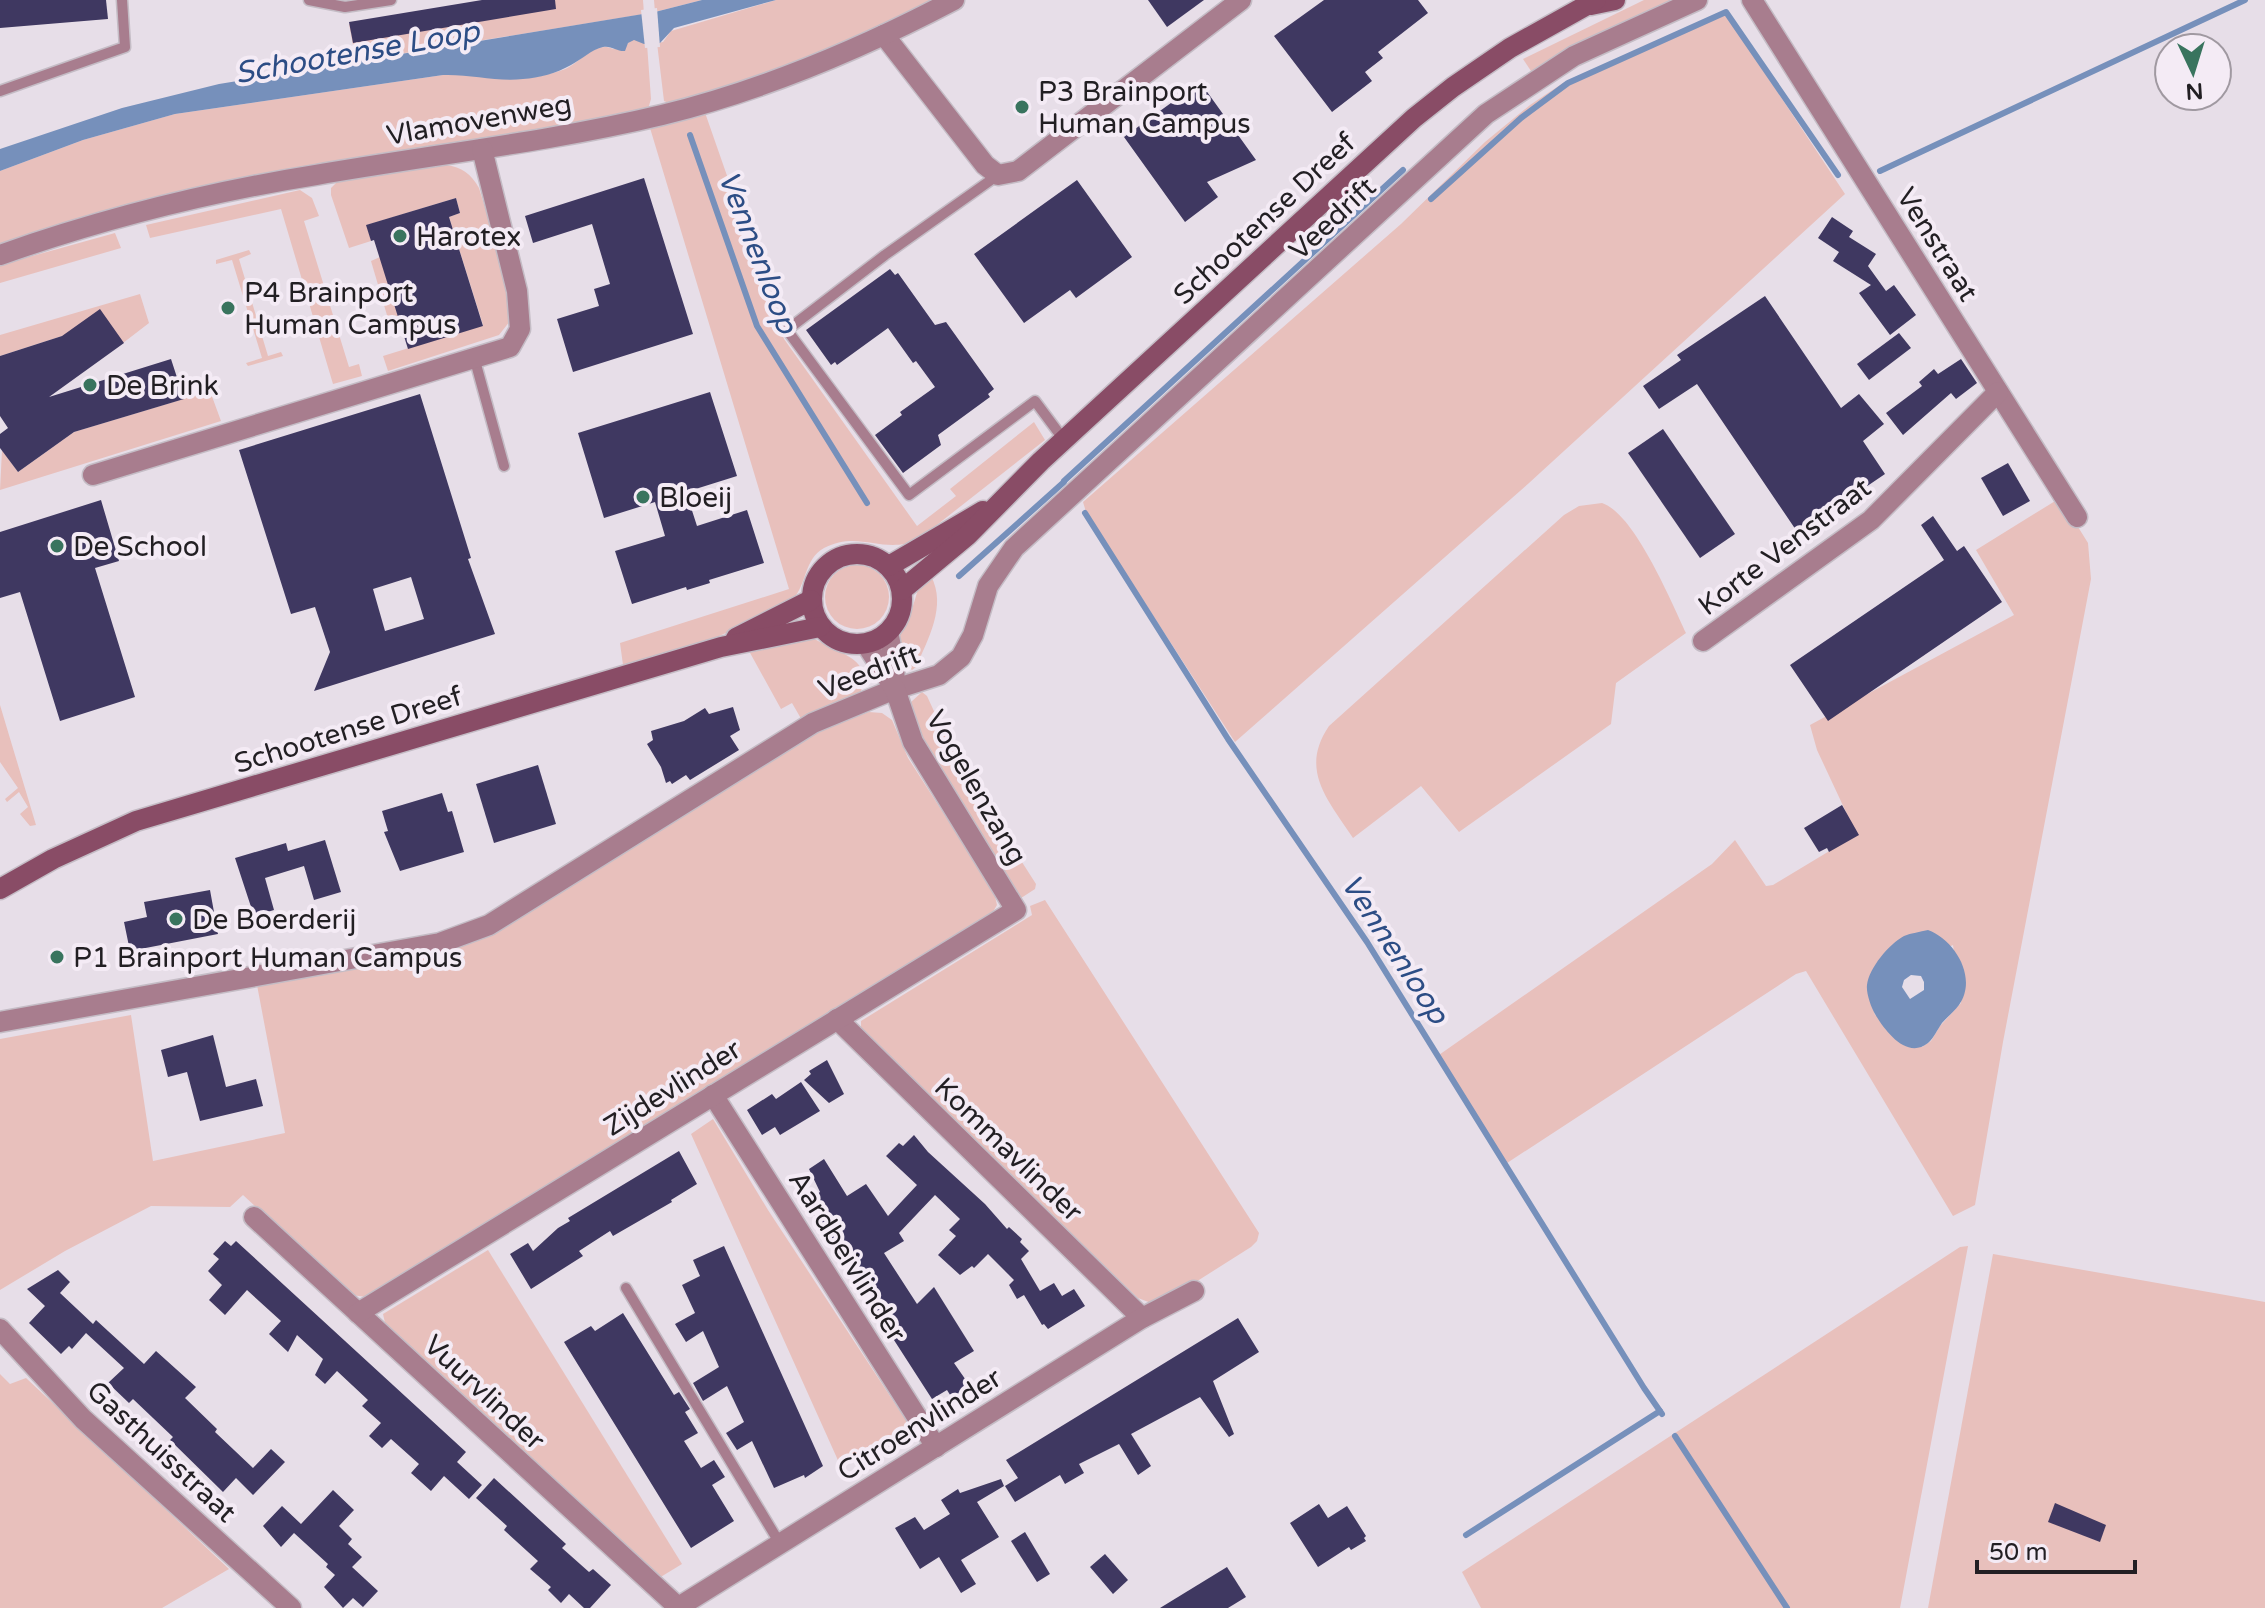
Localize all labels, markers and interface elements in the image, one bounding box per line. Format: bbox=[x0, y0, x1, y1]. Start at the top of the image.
water label: Schootense Loop bbox=[232, 12, 484, 92]
north arrow bbox=[2153, 32, 2233, 112]
place label: P3 Brainport Human Campus bbox=[1038, 75, 1251, 141]
text: N bbox=[2185, 77, 2204, 105]
street label: Vlamovenweg bbox=[384, 87, 574, 153]
marker: P3 Brainport Human Campus bbox=[1013, 98, 1031, 116]
street label: Schootense Dreef bbox=[1167, 125, 1363, 312]
water label: Vennenloop bbox=[710, 166, 806, 340]
street label: Veedrift bbox=[1282, 170, 1383, 267]
street label: Venstraat bbox=[1889, 182, 1985, 308]
place label: Harotex bbox=[416, 220, 521, 254]
marker: Harotex bbox=[391, 227, 409, 245]
place label: P4 Brainport Human Campus bbox=[244, 276, 457, 342]
marker: P4 Brainport Human Campus bbox=[219, 299, 237, 317]
place label: De Brink bbox=[106, 369, 219, 403]
marker: De Brink bbox=[81, 376, 99, 394]
street label: Korte Venstraat bbox=[1692, 471, 1878, 623]
place label: Bloeij bbox=[659, 481, 732, 515]
marker: Bloeij bbox=[634, 488, 652, 506]
place label: De School bbox=[73, 530, 207, 564]
marker: De School bbox=[48, 537, 66, 555]
street label: Veedrift bbox=[814, 637, 925, 707]
street label: Schootense Dreef bbox=[230, 679, 467, 781]
street label: Vogelenzang bbox=[918, 704, 1034, 871]
water label: Vennenloop bbox=[1333, 868, 1458, 1033]
place label: De Boerderij bbox=[192, 903, 356, 937]
marker: De Boerderij bbox=[167, 910, 185, 928]
place label: P1 Brainport Human Campus bbox=[73, 941, 462, 975]
marker: P1 Brainport Human Campus bbox=[48, 948, 66, 966]
street label: Zijdevlinder bbox=[598, 1032, 748, 1143]
street label: Kommavlinder bbox=[927, 1071, 1090, 1229]
street label: Aardbeivlinder bbox=[781, 1165, 913, 1349]
street label: Vuurvlinder bbox=[417, 1328, 552, 1458]
street label: Citroenvlinder bbox=[831, 1361, 1008, 1489]
street label: Gasthuisstraat bbox=[80, 1374, 243, 1530]
scale bar bbox=[1977, 1524, 2135, 1574]
text: 50 m bbox=[1989, 1538, 2047, 1567]

